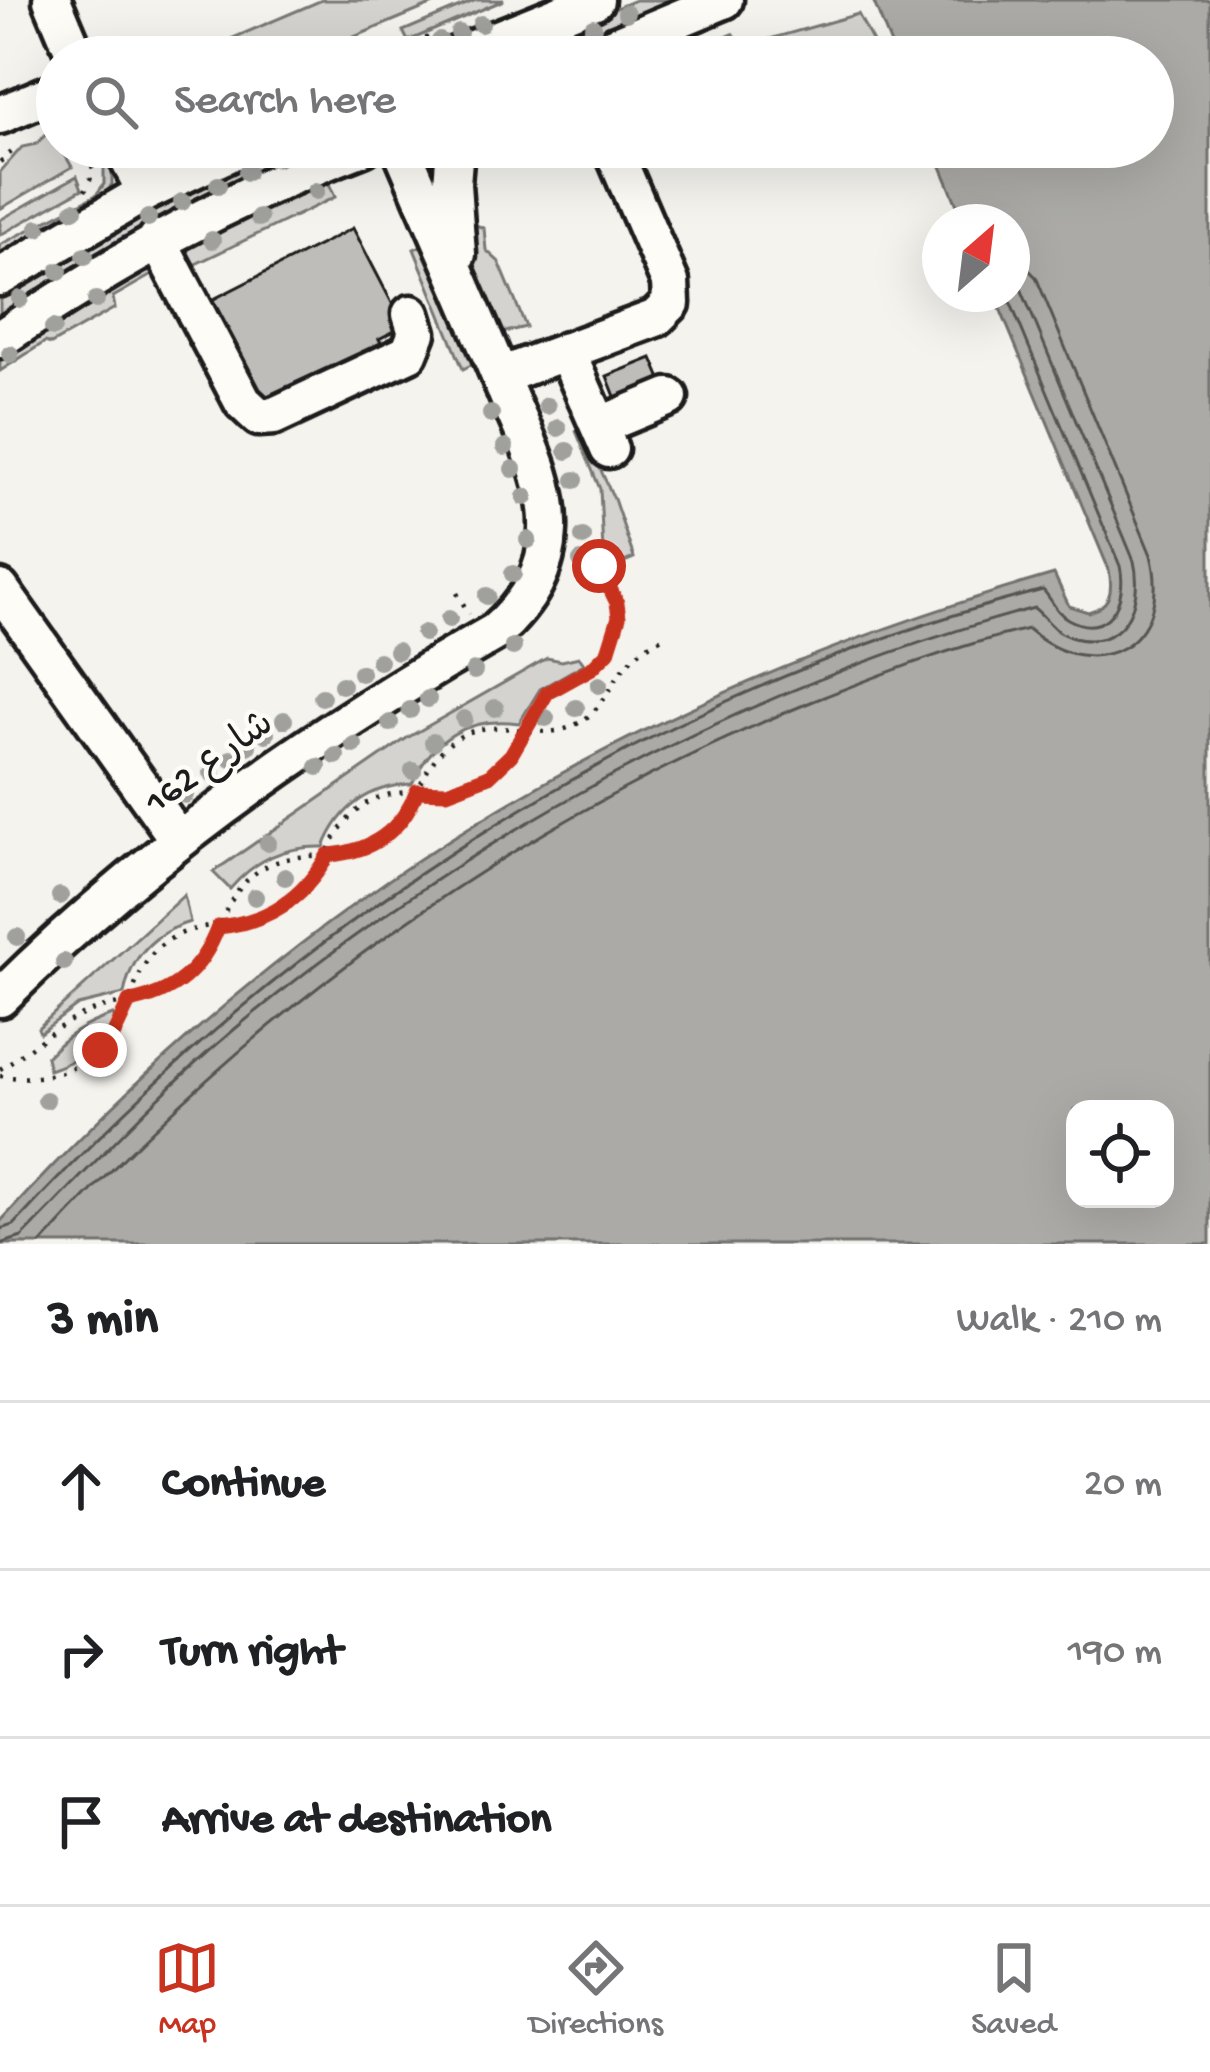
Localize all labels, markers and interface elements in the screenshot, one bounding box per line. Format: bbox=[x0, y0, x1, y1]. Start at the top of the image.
search box bbox=[36, 36, 1174, 168]
icon: search bbox=[78, 69, 144, 135]
text: Search here bbox=[174, 76, 396, 129]
north arrow bbox=[922, 204, 1030, 312]
route start bbox=[572, 539, 626, 593]
street label: شارع 162 bbox=[137, 703, 285, 828]
route end bbox=[73, 1023, 127, 1077]
map controls bbox=[1066, 1100, 1174, 1208]
button: locate bbox=[1066, 1100, 1174, 1208]
text: 3 min bbox=[48, 1292, 158, 1352]
text: Walk · 210 m bbox=[957, 1299, 1162, 1345]
icon: ahead bbox=[48, 1453, 114, 1519]
text: Continue bbox=[162, 1459, 325, 1512]
text: 20 m bbox=[1084, 1463, 1162, 1509]
icon: right bbox=[48, 1621, 114, 1687]
text: Turn right bbox=[162, 1627, 342, 1680]
text: 190 m bbox=[1068, 1631, 1162, 1677]
icon: arrive bbox=[48, 1789, 114, 1855]
text: Arrive at destination bbox=[162, 1795, 551, 1848]
tab: Map bbox=[154, 1935, 220, 2045]
tab: Directions bbox=[529, 1935, 663, 2045]
tab: Saved bbox=[971, 1935, 1056, 2045]

